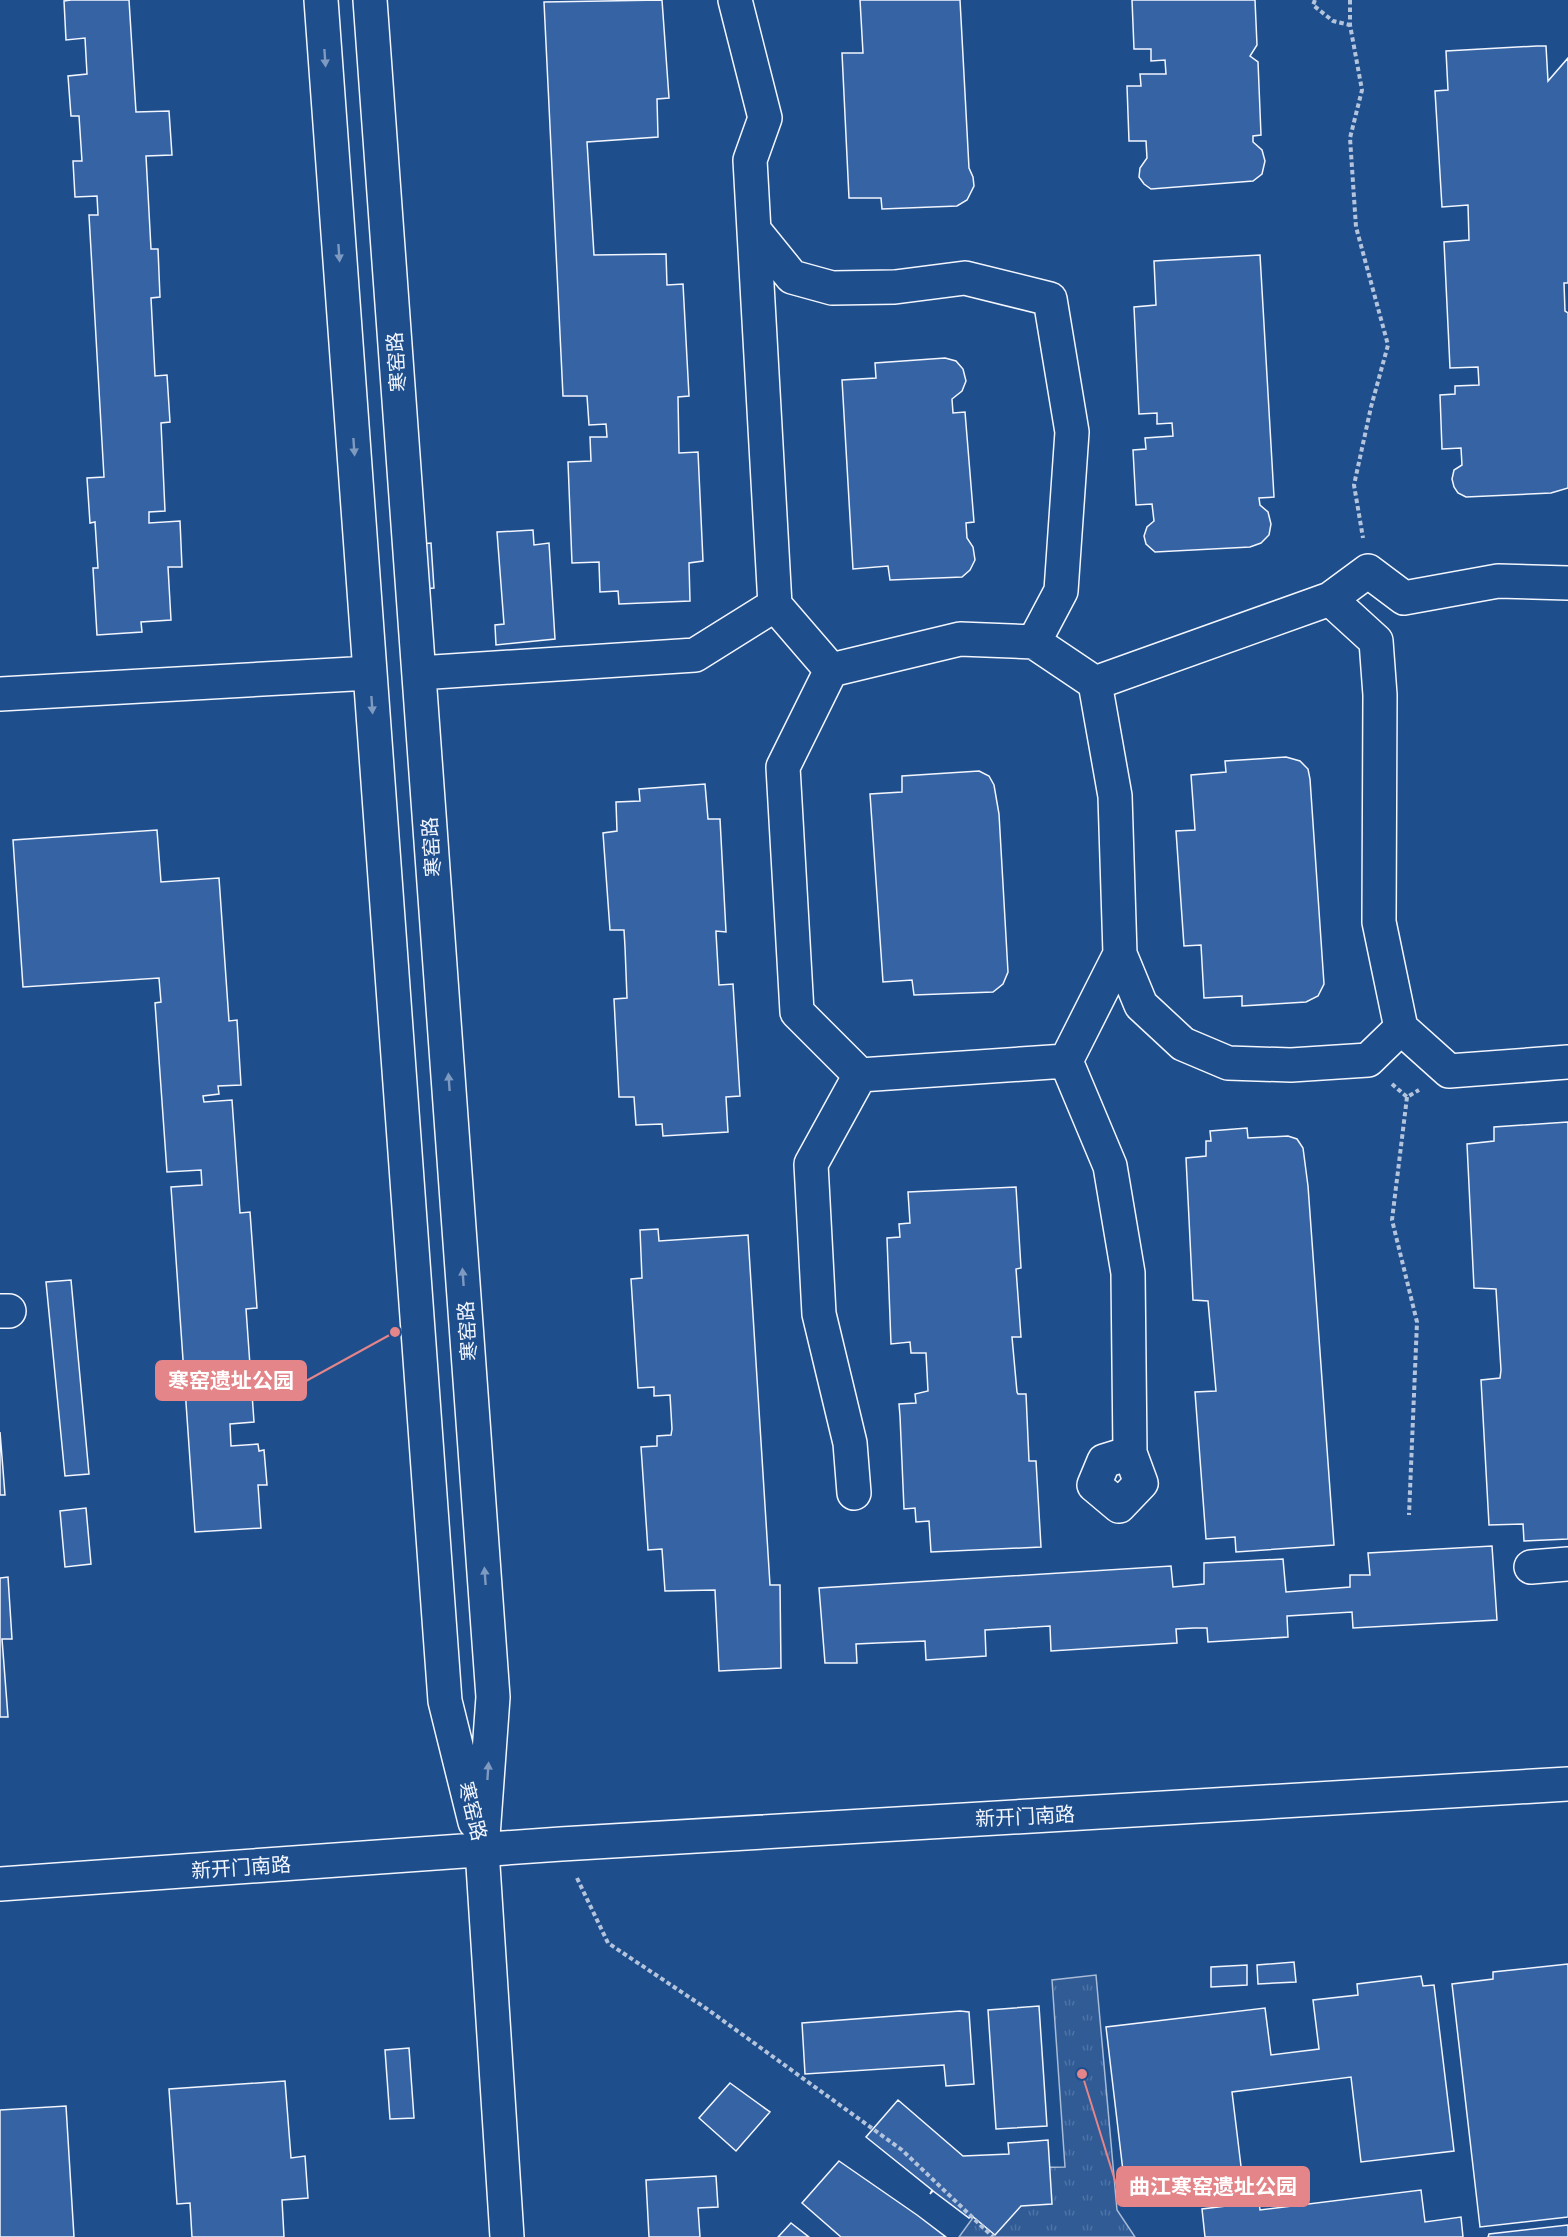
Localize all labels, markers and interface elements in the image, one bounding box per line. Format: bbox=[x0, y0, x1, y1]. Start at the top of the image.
one-way arrow bbox=[320, 49, 330, 68]
one-way arrow bbox=[335, 243, 344, 262]
street label: 寒窑路 bbox=[381, 331, 411, 393]
one-way arrow bbox=[349, 438, 358, 457]
one-way arrow bbox=[368, 695, 377, 714]
street label: 寒窑路 bbox=[416, 816, 446, 878]
one-way arrow bbox=[444, 1073, 453, 1092]
one-way arrow bbox=[458, 1267, 468, 1286]
street label: 寒窑路 bbox=[452, 1300, 482, 1362]
callout: 寒窑遗址公园 bbox=[156, 1361, 306, 1400]
text: 寒窑遗址公园 bbox=[168, 1367, 294, 1394]
one-way arrow bbox=[480, 1567, 489, 1586]
one-way arrow bbox=[483, 1761, 493, 1780]
street label: 寒窑路 bbox=[454, 1779, 492, 1843]
street label: 新开门南路 bbox=[974, 1801, 1076, 1831]
street label: 新开门南路 bbox=[190, 1851, 292, 1883]
callout: 曲江寒窑遗址公园 bbox=[1117, 2167, 1309, 2206]
text: 曲江寒窑遗址公园 bbox=[1129, 2173, 1297, 2200]

